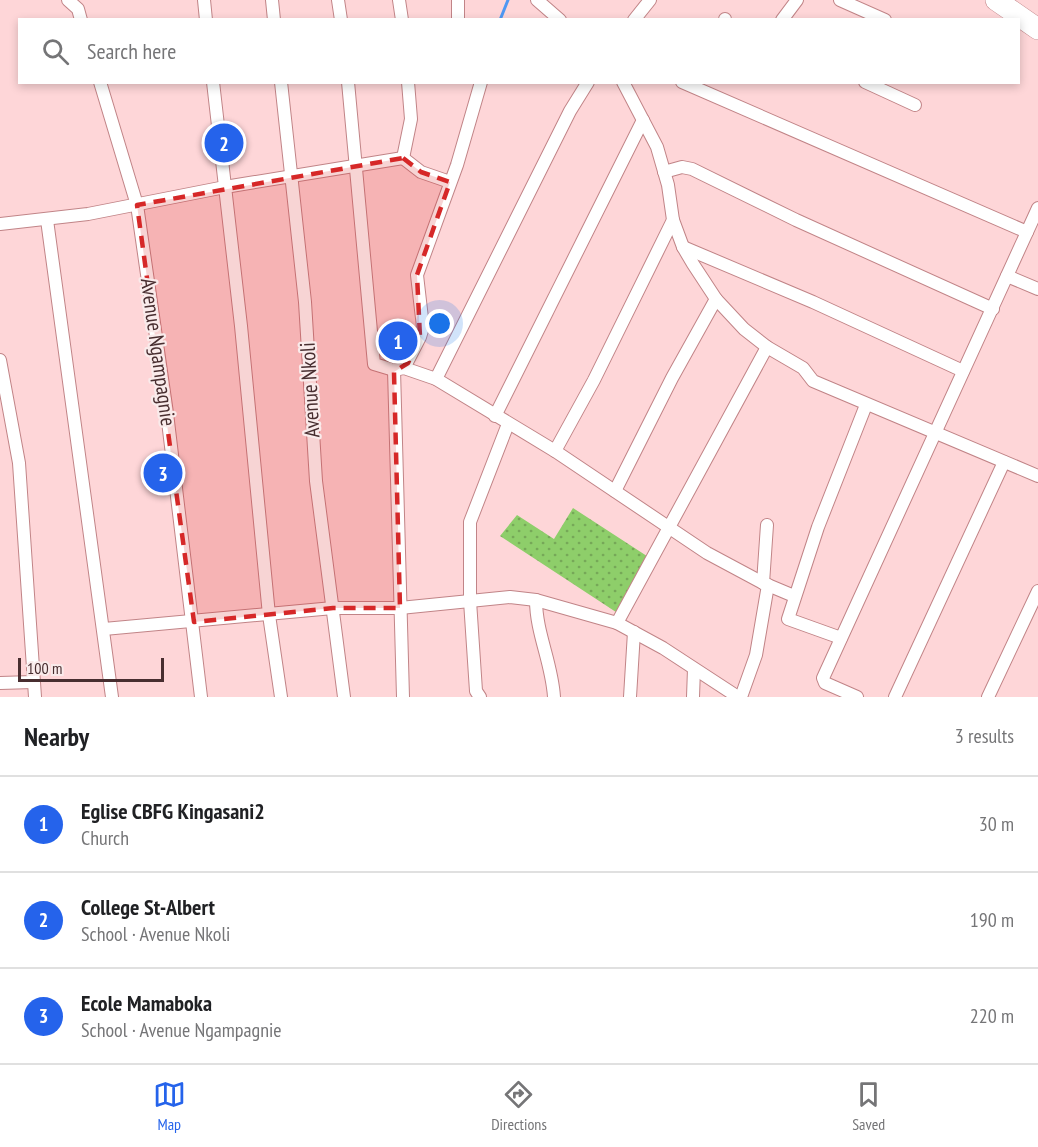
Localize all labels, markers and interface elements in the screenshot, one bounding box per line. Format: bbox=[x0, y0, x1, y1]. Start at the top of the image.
search box bbox=[18, 18, 1020, 84]
icon: search bbox=[39, 35, 72, 68]
text: Search here bbox=[87, 37, 176, 65]
pin: 2 bbox=[204, 120, 244, 166]
street label: Avenue Ngampagnie bbox=[135, 276, 182, 428]
your location bbox=[425, 309, 454, 338]
pin: 1 bbox=[378, 318, 418, 364]
street label: Avenue Nkoli bbox=[294, 342, 325, 438]
pin: 3 bbox=[144, 450, 182, 496]
scale bar bbox=[18, 655, 164, 682]
text: 100 m bbox=[27, 658, 62, 678]
text: Nearby bbox=[24, 720, 89, 753]
text: 3 results bbox=[955, 723, 1014, 749]
text: Eglise CBFG Kingasani2 bbox=[81, 797, 265, 825]
text: 1 bbox=[39, 811, 48, 837]
text: 30 m bbox=[979, 811, 1014, 837]
text: Church bbox=[81, 825, 129, 851]
text: College St-Albert bbox=[81, 893, 215, 921]
text: 2 bbox=[39, 907, 48, 933]
text: 190 m bbox=[970, 907, 1014, 933]
text: School · Avenue Nkoli bbox=[81, 921, 230, 947]
text: Ecole Mamaboka bbox=[81, 989, 212, 1017]
text: 3 bbox=[39, 1003, 48, 1029]
text: 220 m bbox=[970, 1003, 1014, 1029]
text: School · Avenue Ngampagnie bbox=[81, 1017, 282, 1043]
tab: Map bbox=[153, 1078, 186, 1134]
tab: Directions bbox=[491, 1078, 547, 1134]
tab: Saved bbox=[852, 1078, 885, 1134]

